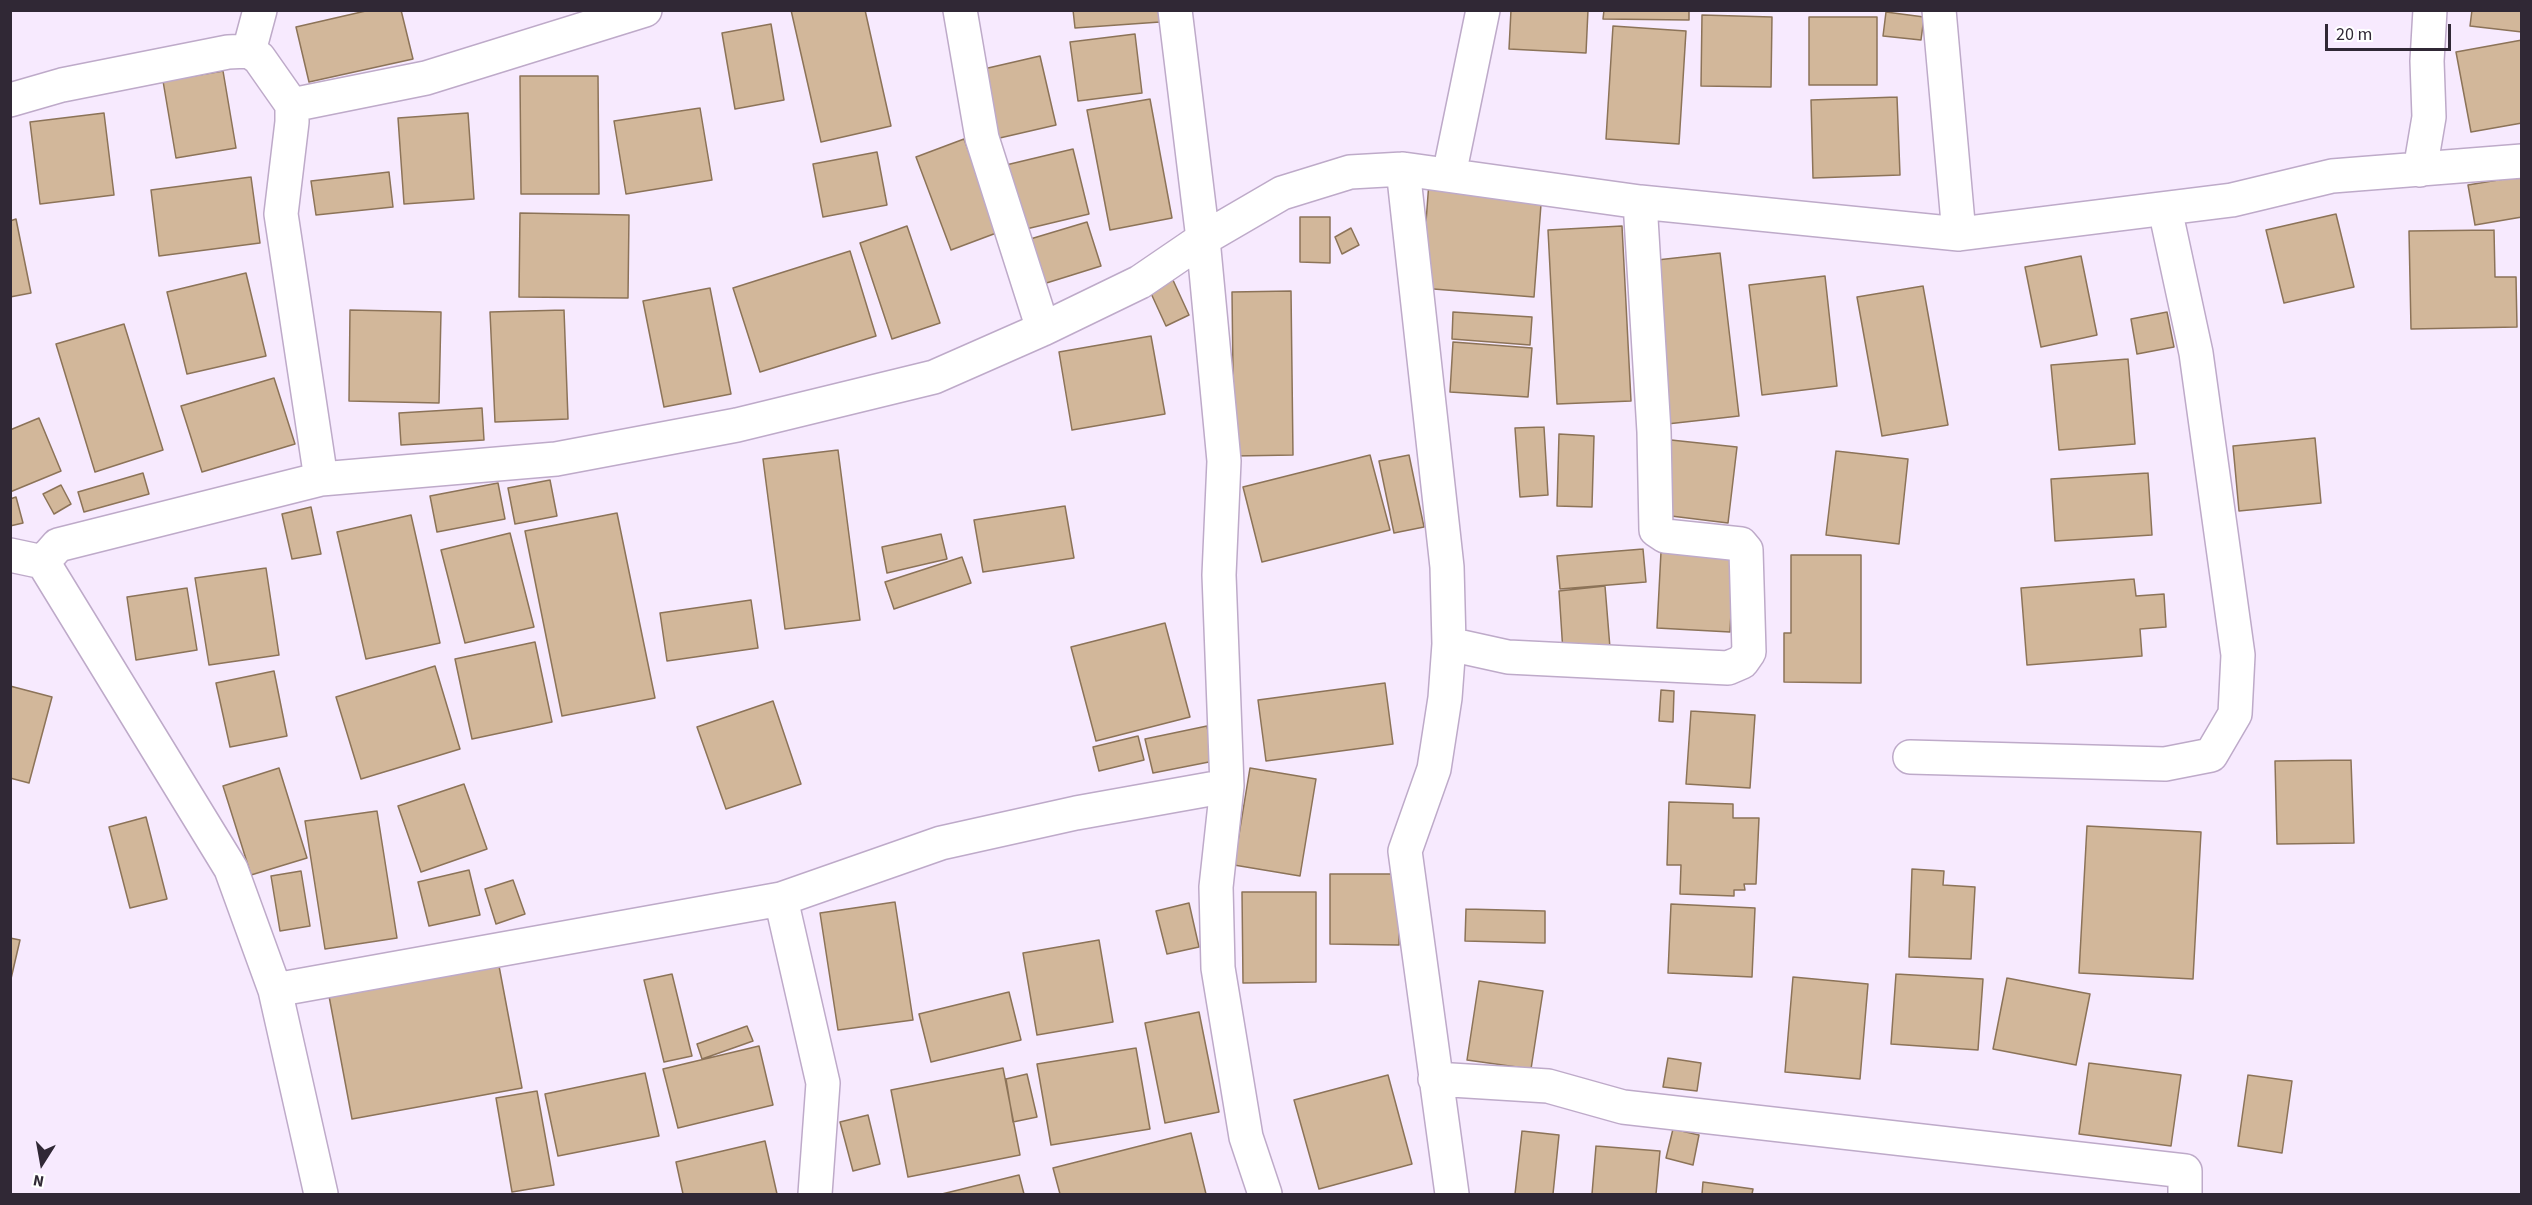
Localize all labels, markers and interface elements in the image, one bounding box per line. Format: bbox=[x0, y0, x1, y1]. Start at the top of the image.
scale bar bbox=[2328, 12, 2454, 50]
text: 20 m bbox=[2336, 22, 2372, 47]
north arrow bbox=[12, 1133, 72, 1193]
text: N bbox=[31, 1169, 46, 1192]

